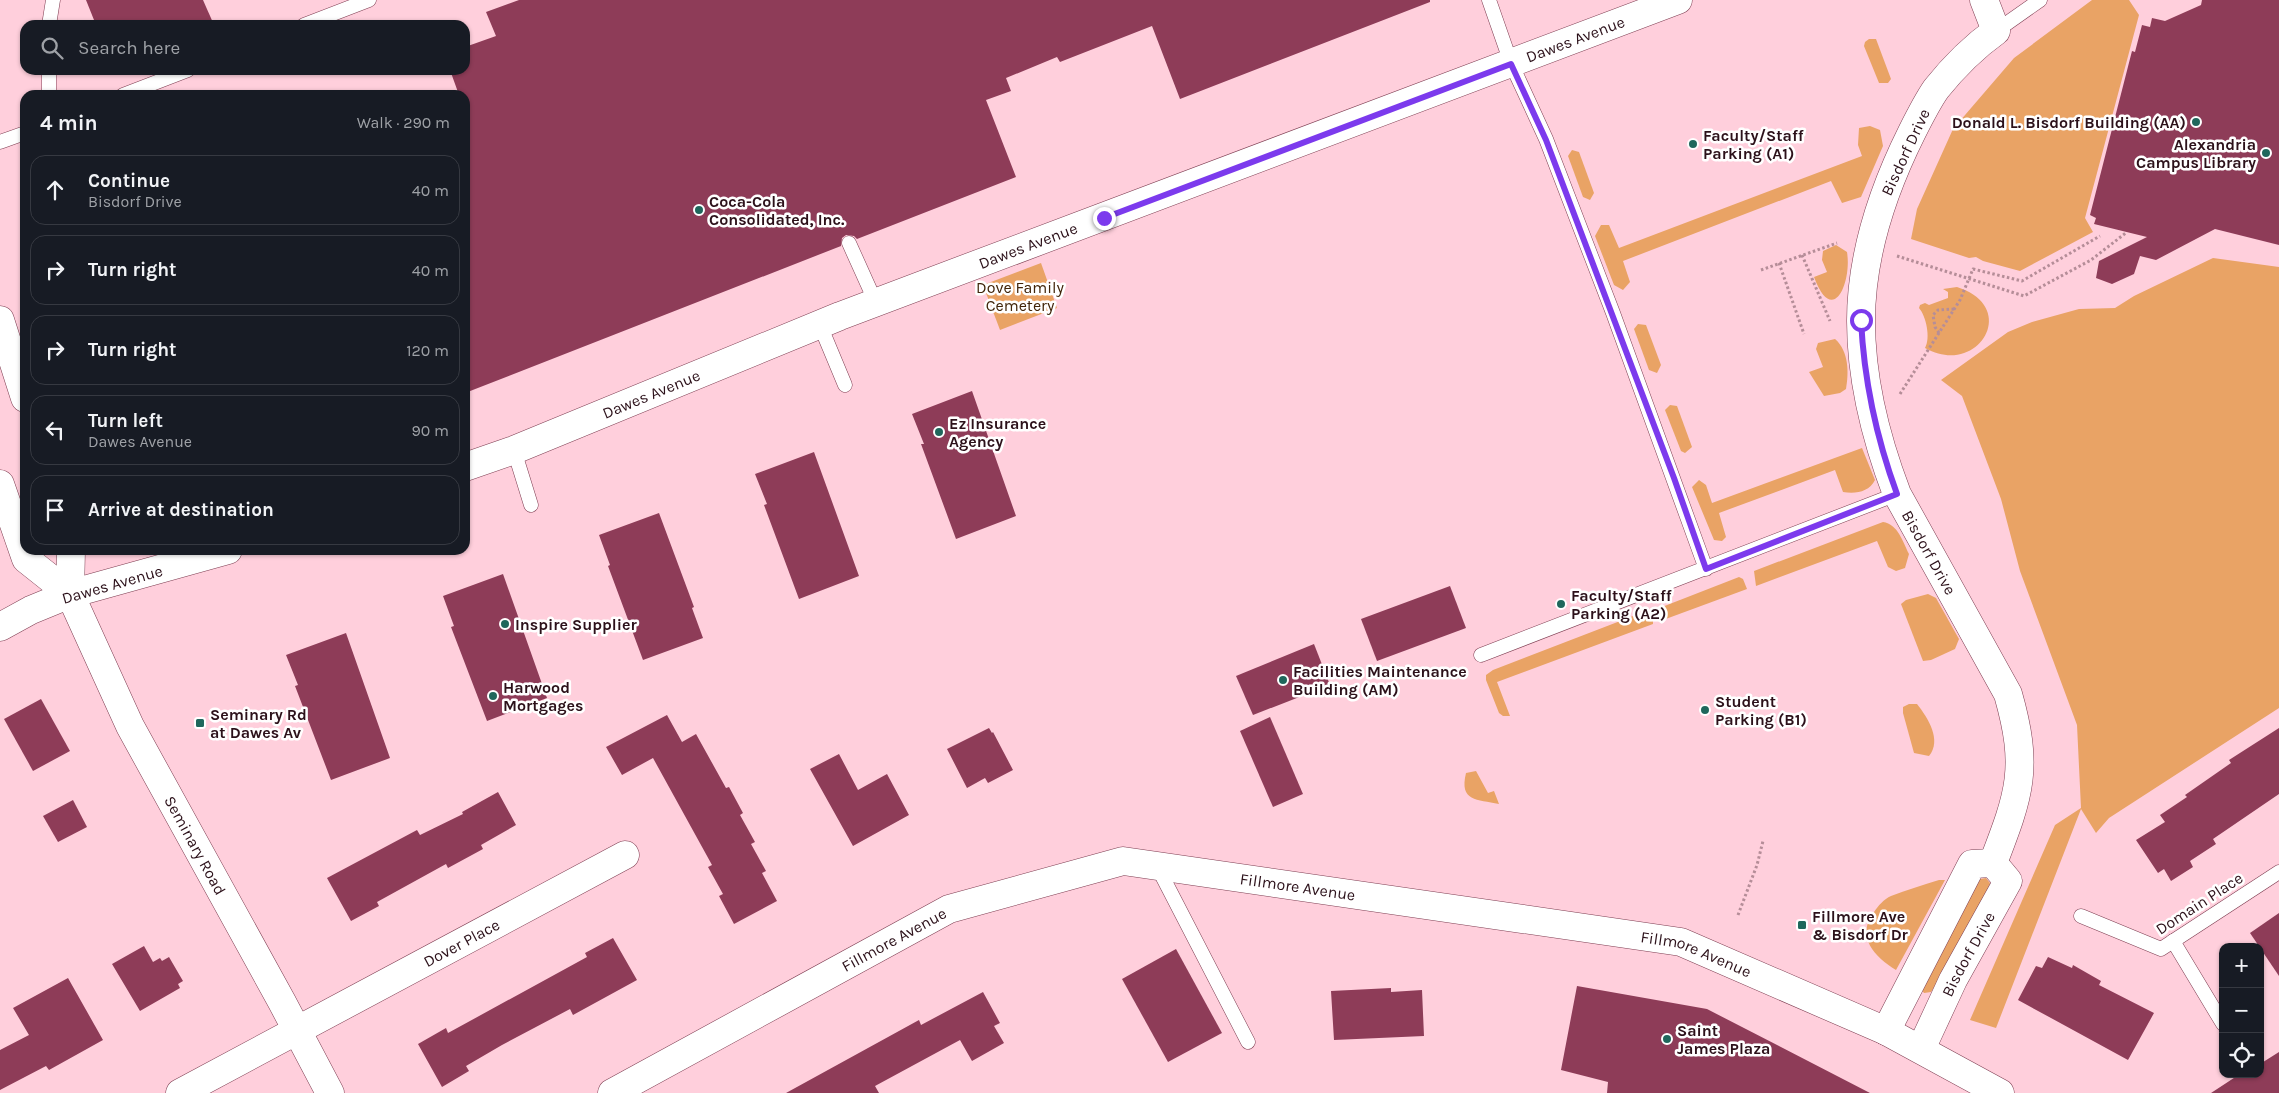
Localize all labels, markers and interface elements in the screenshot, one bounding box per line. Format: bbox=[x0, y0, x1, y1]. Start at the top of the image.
street label: Dawes Avenue bbox=[1523, 12, 1627, 67]
search box bbox=[20, 20, 470, 75]
icon: search bbox=[38, 34, 66, 62]
text: Search here bbox=[78, 37, 180, 59]
street label: Bisdorf Drive bbox=[1877, 106, 1934, 199]
text: 4 min bbox=[40, 111, 98, 135]
text: Walk · 290 m bbox=[357, 113, 450, 132]
place label: Donald L. Bisdorf Building (AA) bbox=[1952, 113, 2186, 132]
marker: Donald L. Bisdorf Building (AA) bbox=[2190, 116, 2202, 128]
place label: Faculty/Staff Parking (A1) bbox=[1703, 126, 1804, 163]
place label: Alexandria Campus Library bbox=[2136, 135, 2256, 172]
marker: Faculty/Staff Parking (A1) bbox=[1687, 138, 1699, 150]
marker: Alexandria Campus Library bbox=[2260, 147, 2272, 159]
text: Continue bbox=[88, 170, 170, 192]
icon: ahead bbox=[41, 176, 69, 204]
text: 40 m bbox=[412, 181, 449, 200]
text: Bisdorf Drive bbox=[88, 192, 182, 211]
place label: Coca-Cola Consolidated, Inc. bbox=[709, 192, 845, 229]
marker: Coca-Cola Consolidated, Inc. bbox=[693, 204, 705, 216]
route end bbox=[1093, 207, 1116, 230]
street label: Dawes Avenue bbox=[976, 218, 1080, 273]
icon: right bbox=[41, 256, 69, 284]
text: Turn right bbox=[88, 259, 177, 281]
text: 40 m bbox=[412, 261, 449, 280]
park label: Dove Family Cemetery bbox=[976, 278, 1064, 315]
route start bbox=[1850, 309, 1873, 332]
icon: right bbox=[41, 336, 69, 364]
text: Turn right bbox=[88, 339, 177, 361]
text: 120 m bbox=[406, 341, 449, 360]
street label: Dawes Avenue bbox=[599, 366, 703, 423]
text: Turn left bbox=[88, 410, 163, 432]
place label: Ez Insurance Agency bbox=[949, 414, 1046, 451]
icon: left bbox=[41, 416, 69, 444]
text: 90 m bbox=[411, 421, 449, 440]
marker: Ez Insurance Agency bbox=[933, 426, 945, 438]
text: Dawes Avenue bbox=[88, 432, 192, 451]
icon: arrive bbox=[41, 496, 69, 524]
text: Arrive at destination bbox=[88, 499, 274, 521]
street label: Bisdorf Drive bbox=[1898, 507, 1960, 598]
street label: Dawes Avenue bbox=[60, 561, 165, 608]
place label: Faculty/Staff Parking (A2) bbox=[1571, 586, 1672, 623]
marker: Faculty/Staff Parking (A2) bbox=[1555, 598, 1567, 610]
place label: Inspire Supplier bbox=[515, 615, 637, 634]
marker: Inspire Supplier bbox=[499, 618, 511, 630]
place label: Facilities Maintenance Building (AM) bbox=[1293, 662, 1467, 699]
marker: Facilities Maintenance Building (AM) bbox=[1277, 674, 1289, 686]
place label: Harwood Mortgages bbox=[503, 678, 584, 715]
marker: Harwood Mortgages bbox=[487, 690, 499, 702]
place label: Student Parking (B1) bbox=[1715, 692, 1807, 729]
marker: Student Parking (B1) bbox=[1699, 704, 1711, 716]
place label: Seminary Rd at Dawes Av bbox=[210, 705, 307, 742]
marker: Seminary Rd at Dawes Av bbox=[194, 717, 206, 729]
street label: Seminary Road bbox=[160, 793, 230, 898]
street label: Domain Place bbox=[2152, 868, 2246, 939]
street label: Fillmore Avenue bbox=[1239, 869, 1357, 905]
street label: Fillmore Avenue bbox=[838, 903, 950, 976]
place label: Fillmore Ave & Bisdorf Dr bbox=[1812, 907, 1909, 944]
street label: Bisdorf Drive bbox=[1938, 908, 1999, 1000]
street label: Dover Place bbox=[420, 915, 503, 971]
marker: Fillmore Ave & Bisdorf Dr bbox=[1796, 919, 1808, 931]
street label: Fillmore Avenue bbox=[1639, 927, 1754, 981]
map controls bbox=[2219, 943, 2264, 1078]
button: + bbox=[2219, 943, 2264, 988]
button: − bbox=[2219, 988, 2264, 1033]
place label: Saint James Plaza bbox=[1677, 1021, 1770, 1058]
marker: Saint James Plaza bbox=[1661, 1033, 1673, 1045]
button: locate bbox=[2219, 1033, 2264, 1078]

